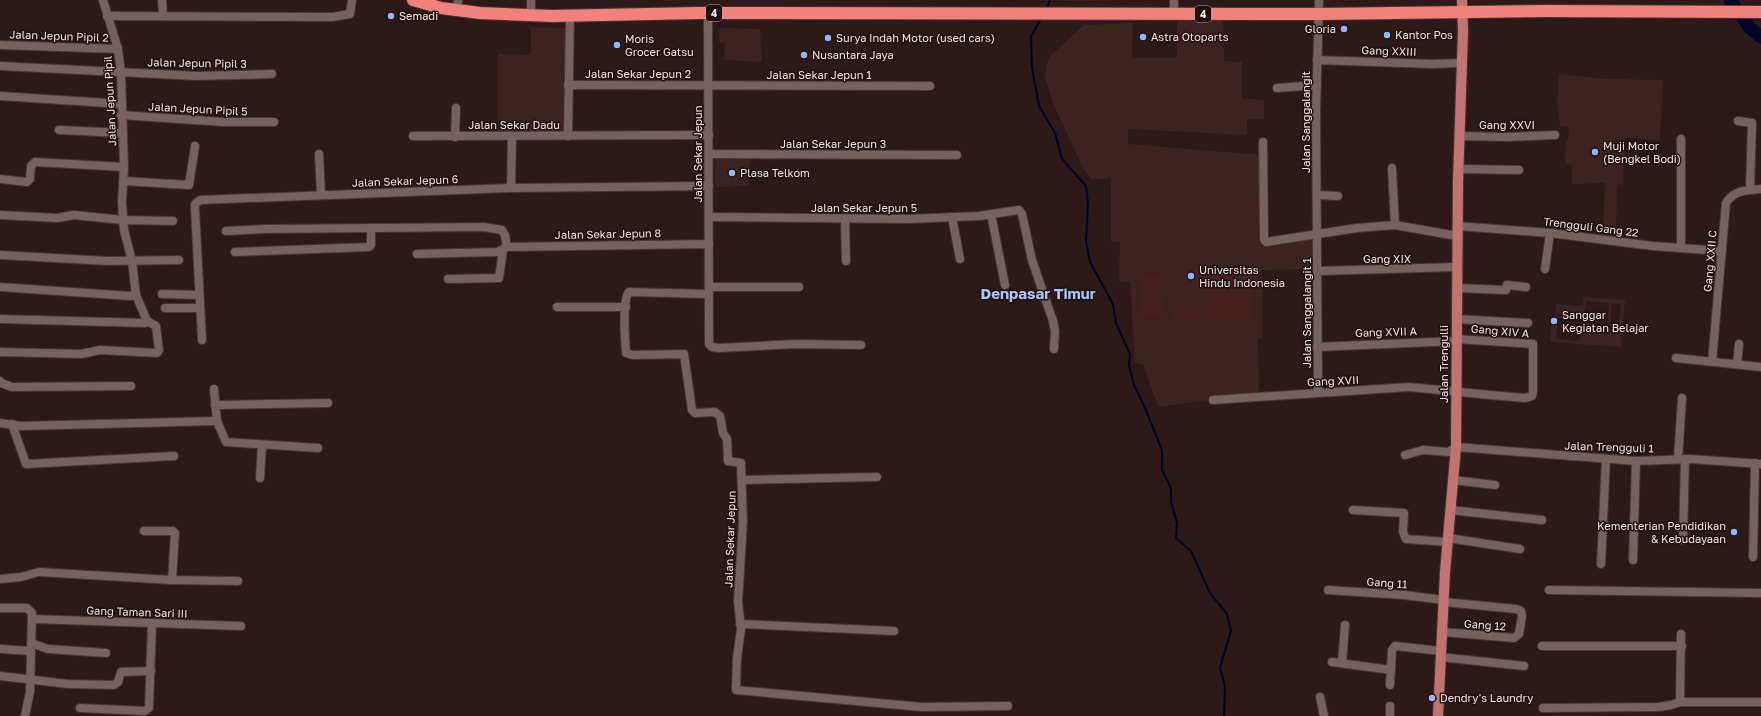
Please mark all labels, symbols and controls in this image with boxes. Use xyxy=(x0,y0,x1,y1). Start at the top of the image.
road number: 4 xyxy=(706,5,722,21)
road number: 4 xyxy=(1195,6,1211,22)
place label: Semadi xyxy=(399,9,438,22)
marker: Semadi xyxy=(386,11,396,21)
place label: Gloria xyxy=(1305,22,1336,35)
marker: Gloria xyxy=(1339,24,1349,34)
street label: Jalan Jepun Pipil 2 xyxy=(9,27,109,44)
place label: Kantor Pos xyxy=(1395,28,1453,41)
place label: Astra Otoparts xyxy=(1151,30,1229,43)
marker: Kantor Pos xyxy=(1382,30,1392,40)
place label: Surya Indah Motor (used cars) xyxy=(836,31,995,44)
place label: Moris Grocer Gatsu xyxy=(625,32,694,58)
marker: Astra Otoparts xyxy=(1138,32,1148,42)
marker: Surya Indah Motor (used cars) xyxy=(823,33,833,43)
marker: Moris Grocer Gatsu xyxy=(612,40,622,50)
street label: Gang XXIII xyxy=(1361,43,1417,58)
place label: Nusantara Jaya xyxy=(812,48,894,61)
marker: Nusantara Jaya xyxy=(799,50,809,60)
street label: Jalan Jepun Pipil xyxy=(101,55,118,146)
street label: Jalan Jepun Pipil 3 xyxy=(147,55,247,70)
street label: Jalan Sekar Jepun 2 xyxy=(585,67,691,80)
street label: Jalan Sekar Jepun 1 xyxy=(766,68,872,81)
street label: Jalan Sanggalangit xyxy=(1299,71,1312,173)
street label: Jalan Jepun Pipil 5 xyxy=(148,99,248,118)
street label: Jalan Sekar Jepun xyxy=(691,105,704,203)
street label: Jalan Sekar Dadu xyxy=(468,118,560,131)
street label: Gang XXVI xyxy=(1479,118,1535,131)
street label: Jalan Sekar Jepun 3 xyxy=(780,137,886,150)
place label: Muji Motor (Bengkel Bodi) xyxy=(1603,139,1681,165)
marker: Muji Motor (Bengkel Bodi) xyxy=(1590,147,1600,157)
place label: Plasa Telkom xyxy=(740,166,810,179)
marker: Plasa Telkom xyxy=(727,168,737,178)
street label: Jalan Sekar Jepun 6 xyxy=(352,172,459,189)
street label: Jalan Sekar Jepun 5 xyxy=(811,201,917,214)
street label: Trengguli Gang 22 xyxy=(1543,214,1639,239)
street label: Jalan Sekar Jepun 8 xyxy=(555,226,662,241)
street label: Gang XXII C xyxy=(1700,229,1719,292)
street label: Gang XIX xyxy=(1363,252,1411,265)
street label: Jalan Sanggalangit 1 xyxy=(1300,258,1313,368)
place label: Universitas Hindu Indonesia xyxy=(1199,263,1285,289)
marker: Universitas Hindu Indonesia xyxy=(1186,271,1196,281)
district label: Denpasar Timur xyxy=(980,284,1096,302)
place label: Sanggar Kegiatan Belajar xyxy=(1562,308,1649,334)
marker: Sanggar Kegiatan Belajar xyxy=(1549,316,1559,326)
street label: Gang XIV A xyxy=(1470,321,1530,340)
street label: Gang XVII A xyxy=(1355,324,1418,339)
street label: Jalan Trengulli xyxy=(1437,325,1450,403)
street label: Gang XVII xyxy=(1307,373,1359,388)
street label: Jalan Trengguli 1 xyxy=(1564,438,1654,455)
street label: Jalan Sekar Jepun xyxy=(721,490,738,588)
place label: Kementerian Pendidikan & Kebudayaan xyxy=(1597,519,1726,545)
marker: Kementerian Pendidikan & Kebudayaan xyxy=(1729,527,1739,537)
street label: Gang 11 xyxy=(1366,575,1408,590)
street label: Gang Taman Sari III xyxy=(86,603,188,620)
street label: Gang 12 xyxy=(1464,617,1506,632)
place label: Dendry's Laundry xyxy=(1440,691,1533,704)
marker: Dendry's Laundry xyxy=(1427,693,1437,703)

